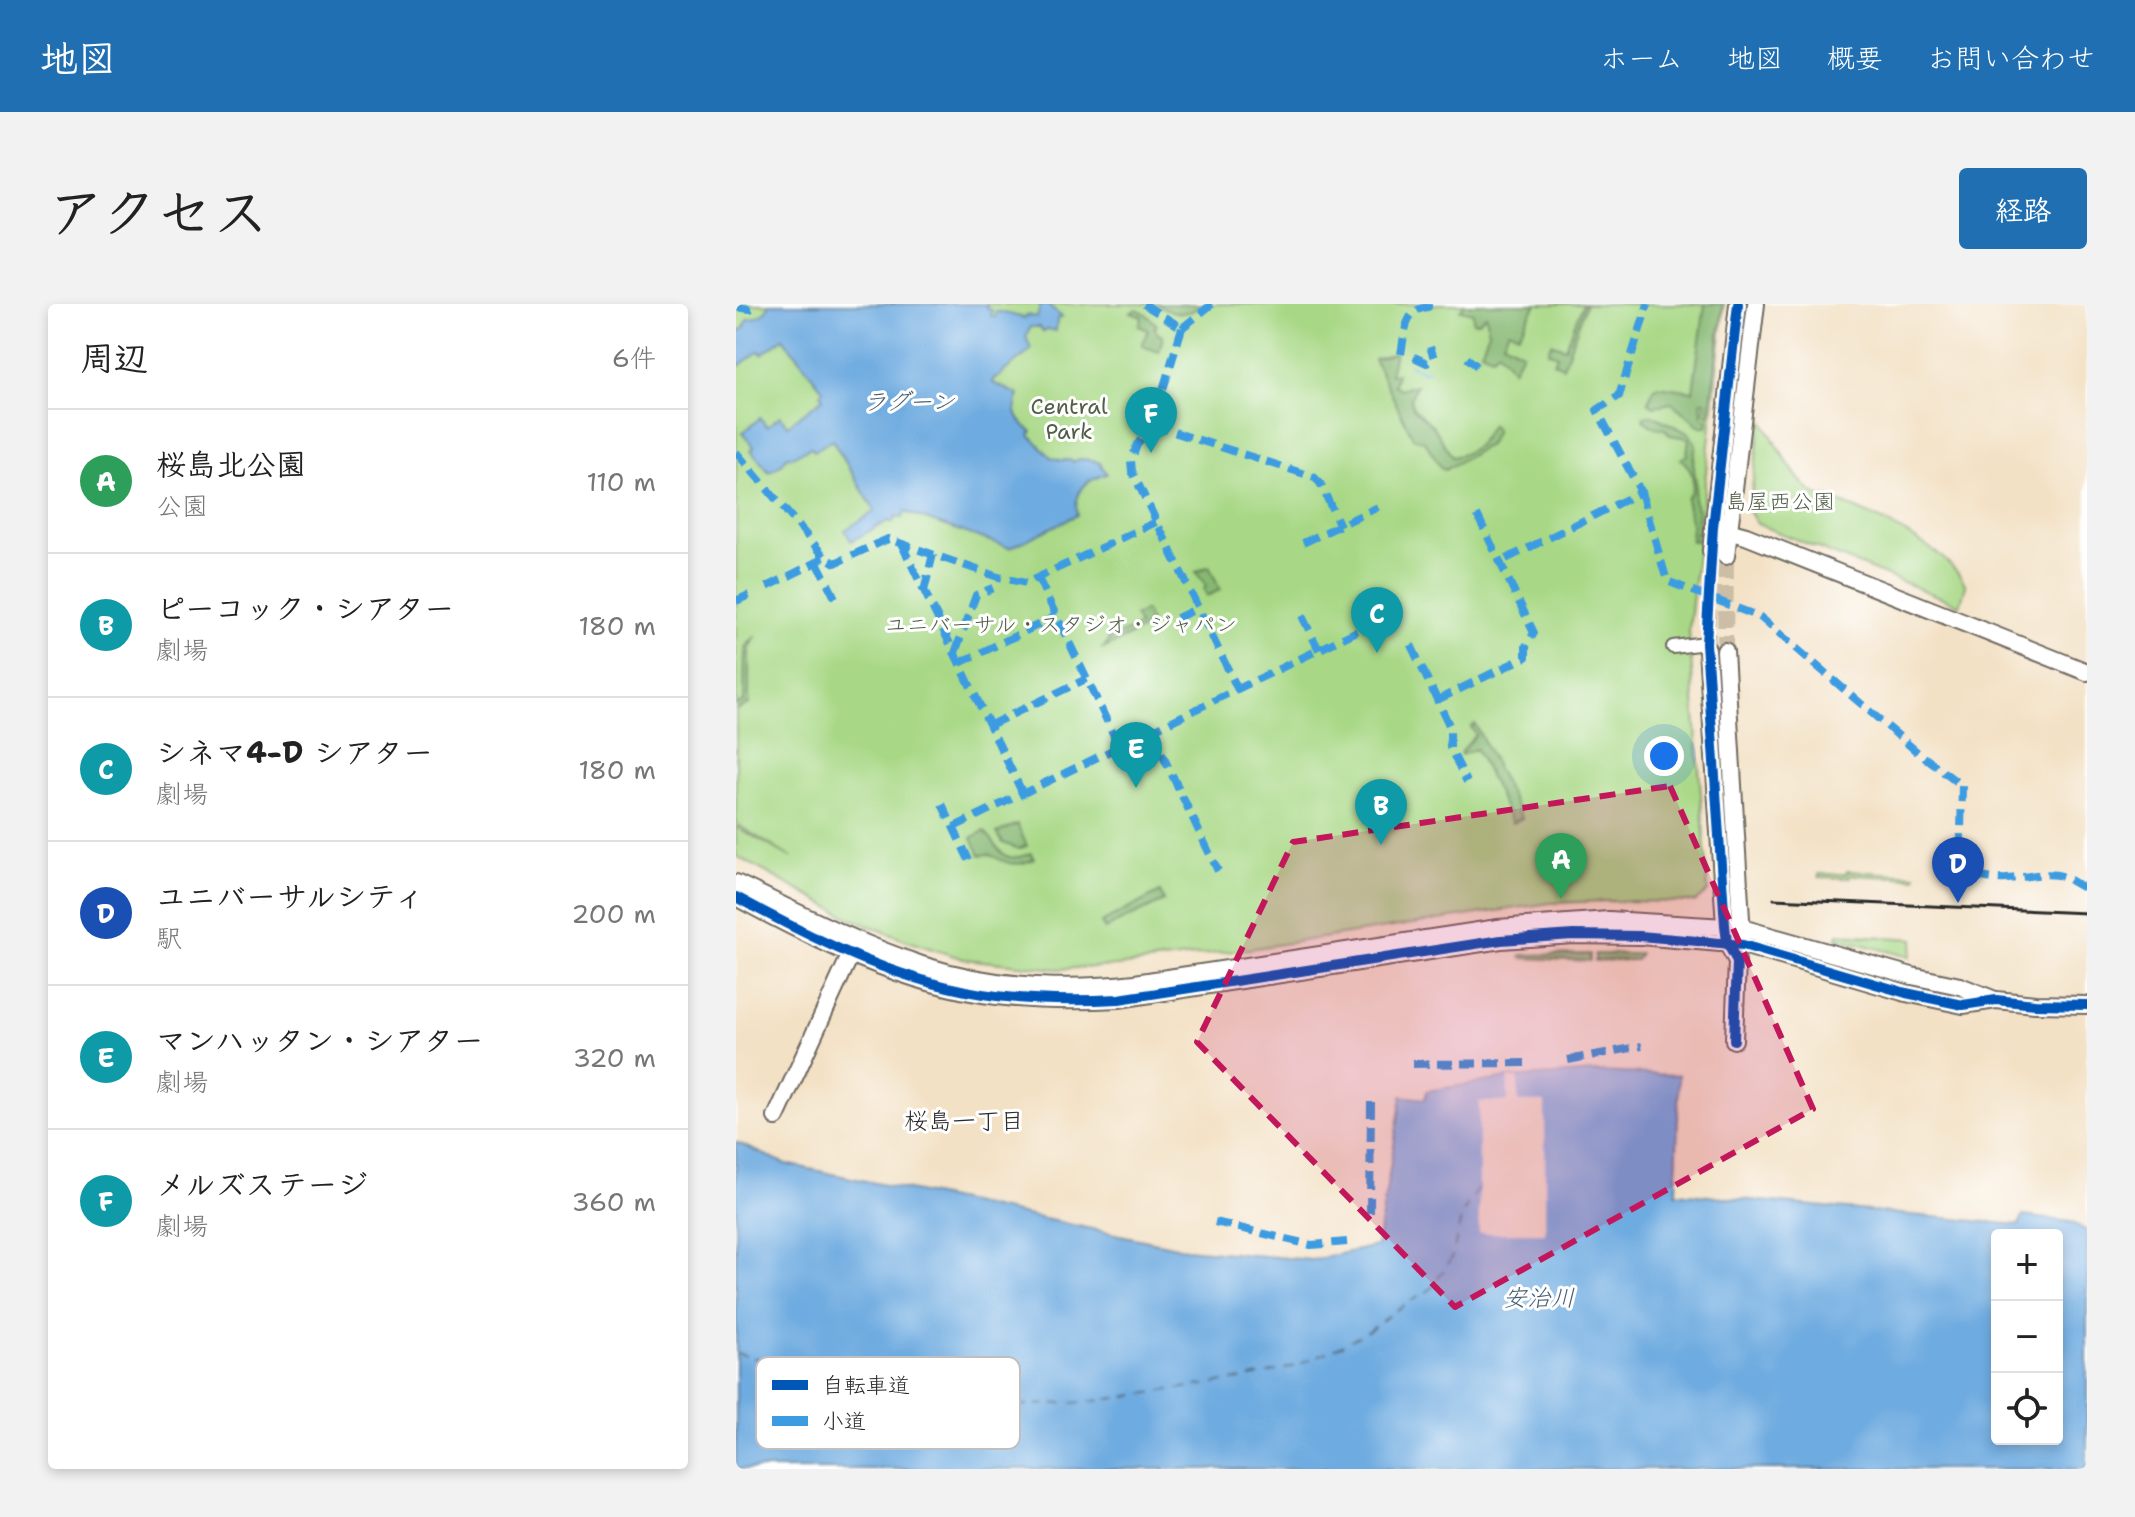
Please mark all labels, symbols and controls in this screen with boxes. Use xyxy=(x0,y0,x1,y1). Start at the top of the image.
text: 地図 xyxy=(40,33,116,84)
text: ホーム xyxy=(1600,39,1683,77)
text: 地図 xyxy=(1727,39,1783,77)
text: 概要 xyxy=(1827,39,1883,77)
text: お問い合わせ xyxy=(1927,39,2095,77)
button: 経路 xyxy=(1959,168,2087,249)
text: アクセス xyxy=(48,175,269,250)
text: 周辺 xyxy=(80,335,148,381)
text: 6件 xyxy=(612,340,656,375)
water label: ラグーン xyxy=(863,386,956,418)
pin: F xyxy=(1125,387,1177,453)
park label: Central Park xyxy=(1030,392,1108,446)
text: 桜島北公園 xyxy=(156,444,306,485)
text: A xyxy=(96,464,116,499)
text: 110 m xyxy=(586,464,656,499)
park label: 島屋西公園 xyxy=(1725,487,1835,516)
text: 公園 xyxy=(156,488,208,523)
pin: C xyxy=(1351,587,1403,653)
text: ピーコック・シアター xyxy=(156,588,454,629)
text: B xyxy=(98,608,114,643)
text: 180 m xyxy=(578,608,656,643)
park label: ユニバーサル・スタジオ・ジャパン xyxy=(885,610,1237,639)
text: 劇場 xyxy=(156,632,208,667)
pin: E xyxy=(1110,722,1162,788)
text: シネマ4-D シアター xyxy=(156,732,433,773)
your location xyxy=(1644,736,1684,776)
text: C xyxy=(98,752,114,787)
text: 180 m xyxy=(578,752,656,787)
text: 劇場 xyxy=(156,776,208,811)
pin: B xyxy=(1355,779,1407,845)
pin: A xyxy=(1535,833,1587,899)
pin: D xyxy=(1932,837,1984,903)
text: ユニバーサルシティ xyxy=(156,876,424,917)
text: D xyxy=(97,896,115,931)
text: 200 m xyxy=(571,896,656,931)
text: 駅 xyxy=(156,920,182,955)
text: マンハッタン・シアター xyxy=(156,1020,484,1061)
text: E xyxy=(97,1040,115,1075)
text: 320 m xyxy=(573,1040,656,1075)
text: 劇場 xyxy=(156,1064,208,1099)
district label: 桜島一丁目 xyxy=(904,1105,1024,1137)
text: メルズステージ xyxy=(156,1164,368,1205)
text: F xyxy=(98,1184,114,1219)
text: 360 m xyxy=(571,1184,656,1219)
text: 劇場 xyxy=(156,1208,208,1243)
map controls xyxy=(1991,1229,2063,1445)
button: + xyxy=(1991,1229,2063,1301)
water label: 安治川 xyxy=(1503,1282,1575,1314)
button: − xyxy=(1991,1301,2063,1373)
legend xyxy=(756,1357,1020,1449)
text: 自転車道 xyxy=(822,1371,910,1400)
button: locate xyxy=(1991,1373,2063,1445)
text: 小道 xyxy=(822,1407,866,1436)

